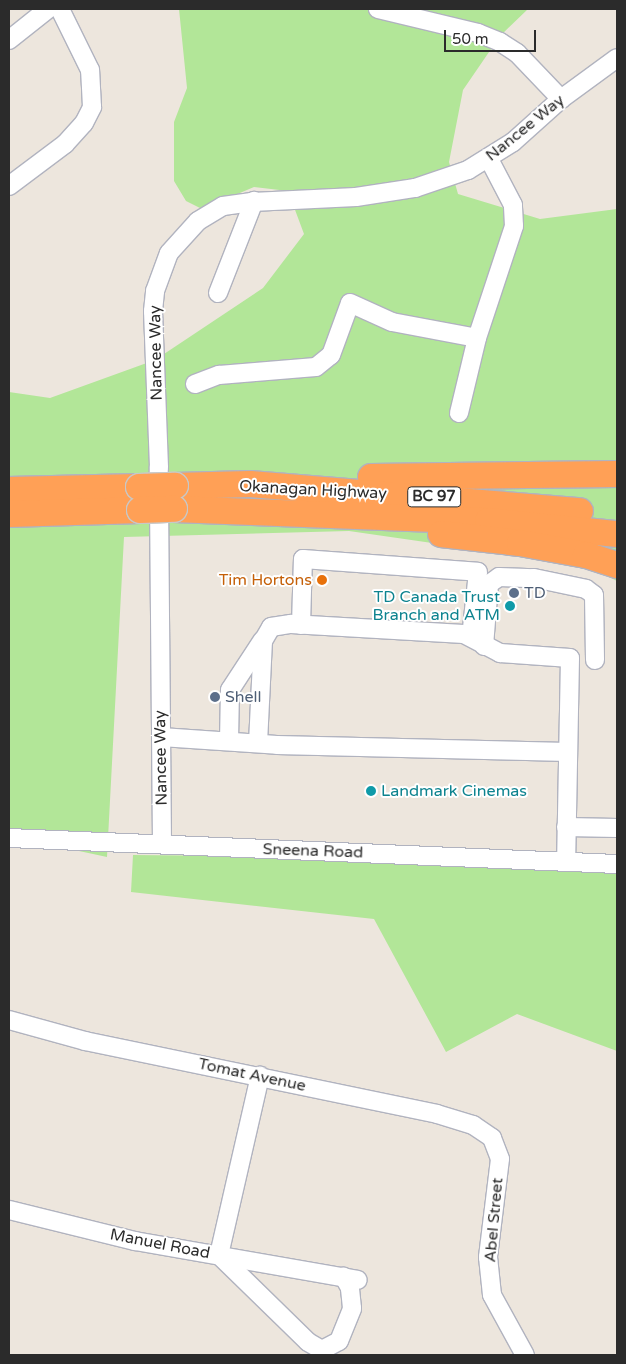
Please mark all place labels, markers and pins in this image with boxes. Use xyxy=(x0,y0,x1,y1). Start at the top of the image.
place label: Tim Hortons xyxy=(219,570,312,590)
marker: Tim Hortons xyxy=(316,574,328,586)
place label: TD xyxy=(524,583,546,603)
place label: TD Canada Trust Branch and ATM xyxy=(373,587,500,625)
marker: TD xyxy=(508,587,520,599)
marker: TD Canada Trust Branch and ATM xyxy=(504,600,516,612)
place label: Shell xyxy=(225,687,261,707)
marker: Shell xyxy=(209,691,221,703)
place label: Landmark Cinemas xyxy=(381,781,527,801)
marker: Landmark Cinemas xyxy=(365,785,377,797)

